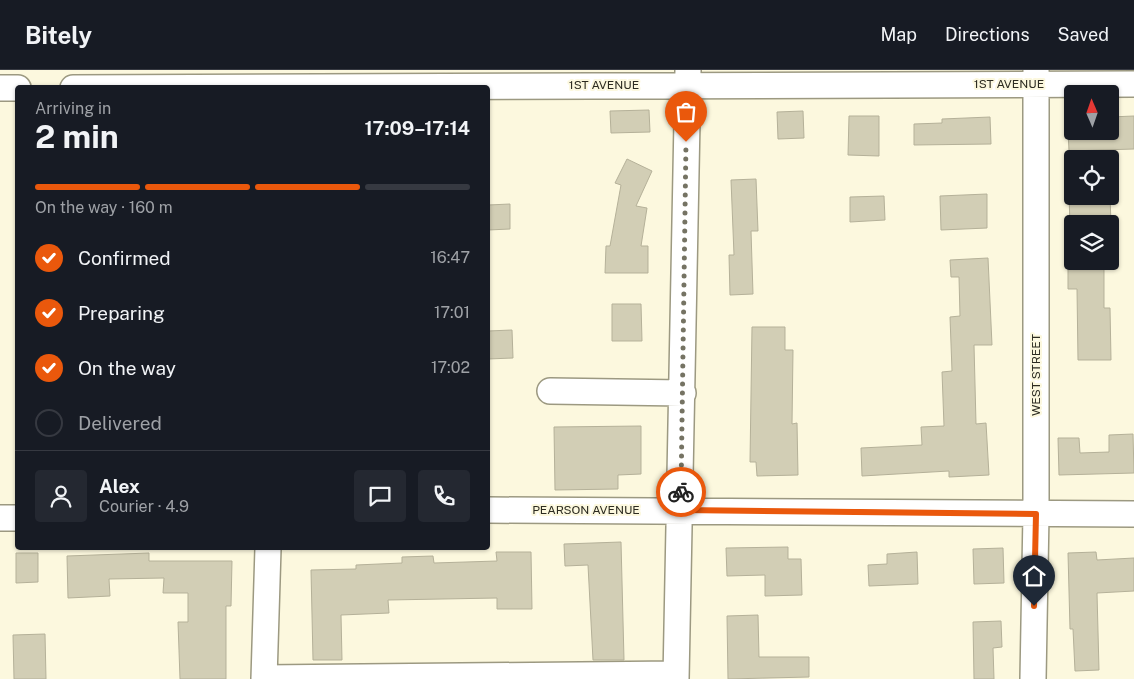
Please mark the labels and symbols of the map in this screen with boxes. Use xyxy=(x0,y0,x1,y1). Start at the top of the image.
street label: 1ST AVENUE xyxy=(974,77,1044,91)
street label: 1ST AVENUE xyxy=(569,78,639,92)
north arrow xyxy=(1064,85,1119,140)
pin xyxy=(665,91,707,142)
street label: WEST STREET xyxy=(1029,334,1043,416)
courier xyxy=(656,467,706,517)
street label: PEARSON AVENUE xyxy=(532,503,640,517)
pin xyxy=(1013,555,1055,606)

